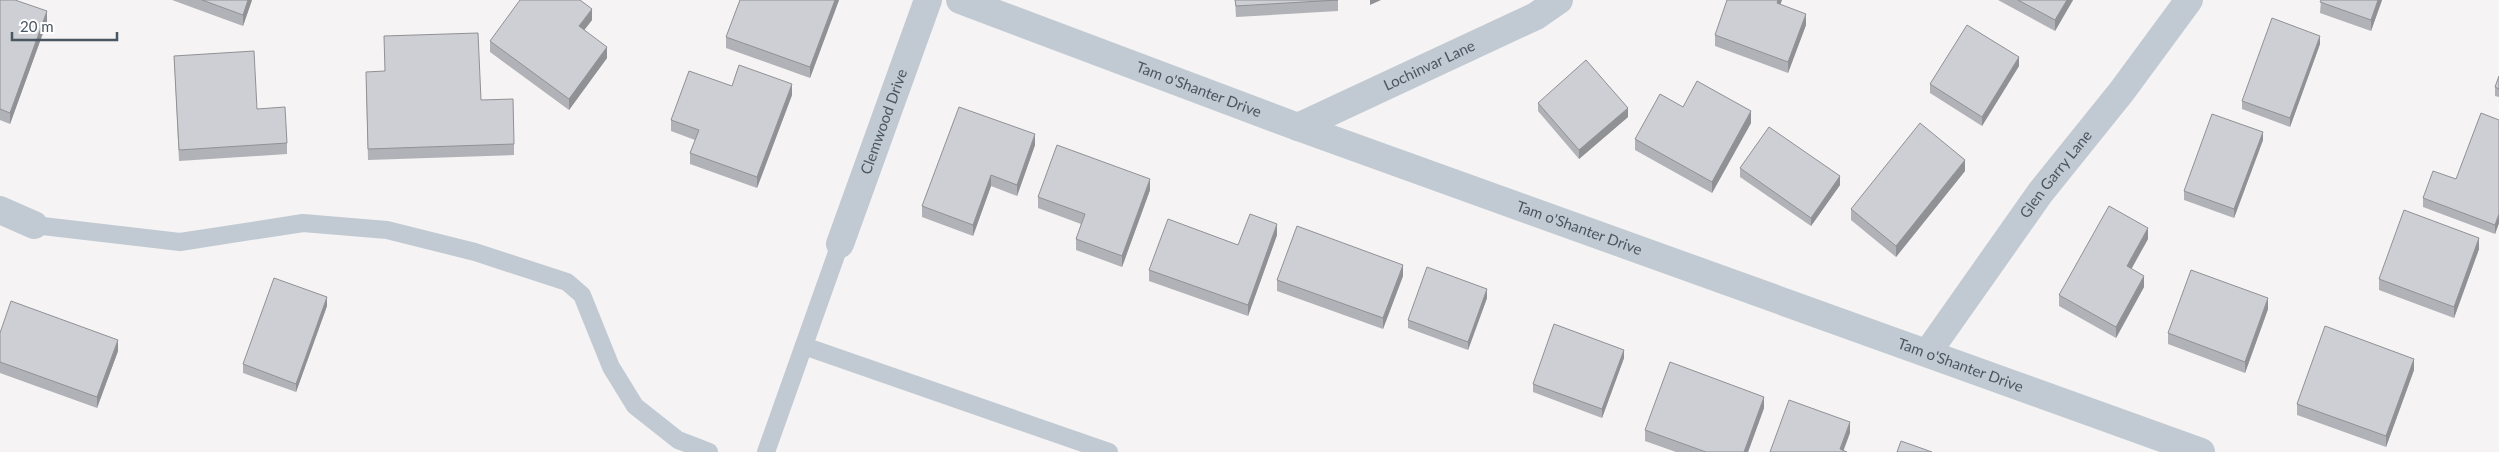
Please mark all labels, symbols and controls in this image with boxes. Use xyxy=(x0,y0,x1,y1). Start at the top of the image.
scale bar xyxy=(12,10,118,42)
text: 20 m xyxy=(20,17,54,35)
street label: Lochinvar Lane xyxy=(1381,36,1478,94)
street label: Tam o'Shanter Drive xyxy=(1134,57,1264,120)
street label: Clemwood Drive xyxy=(856,66,910,176)
street label: Glen Garry Lane xyxy=(2015,126,2095,221)
street label: Tam o'Shanter Drive xyxy=(1514,196,1645,258)
street label: Tam o'Shanter Drive xyxy=(1895,334,2026,395)

